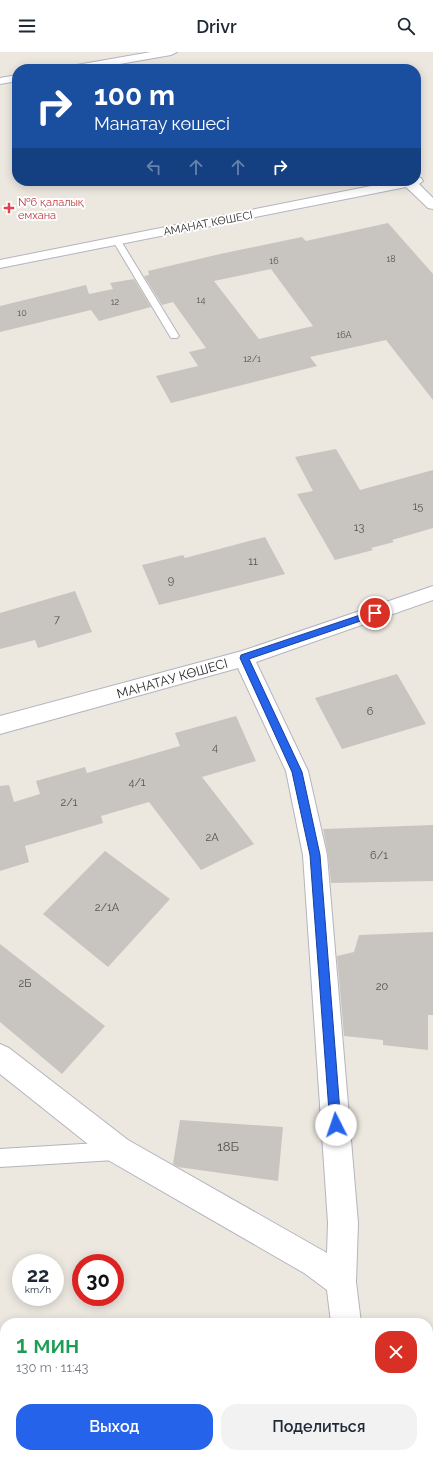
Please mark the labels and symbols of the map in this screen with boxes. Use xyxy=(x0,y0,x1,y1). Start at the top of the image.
place label: №6 қалалық емхана xyxy=(18,196,84,222)
marker: №6 қалалық емхана xyxy=(3,202,15,214)
street label: АМАНАТ КӨШЕСІ xyxy=(162,208,254,239)
house number: 18 xyxy=(386,254,396,264)
house number: 16 xyxy=(269,256,279,266)
house number: 14 xyxy=(197,295,205,305)
house number: 12 xyxy=(111,297,120,307)
house number: 10 xyxy=(17,308,27,318)
house number: 16А xyxy=(336,330,352,340)
house number: 12/1 xyxy=(243,354,261,364)
house number: 15 xyxy=(413,500,423,513)
house number: 13 xyxy=(354,521,364,534)
house number: 11 xyxy=(248,555,258,568)
house number: 9 xyxy=(168,574,174,587)
pin xyxy=(358,596,392,630)
house number: 7 xyxy=(54,613,60,626)
street label: МАНАТАУ КӨШЕСІ xyxy=(115,655,229,701)
house number: 6 xyxy=(367,705,374,718)
house number: 4 xyxy=(212,741,218,754)
house number: 4/1 xyxy=(128,776,146,789)
house number: 2/1 xyxy=(61,796,78,809)
house number: 2А xyxy=(205,831,219,844)
house number: 6/1 xyxy=(370,849,388,862)
house number: 2/1А xyxy=(95,901,120,914)
house number: 2Б xyxy=(19,977,31,990)
house number: 20 xyxy=(376,980,388,993)
position arrow xyxy=(315,1104,357,1146)
house number: 18Б xyxy=(217,1139,239,1154)
speed limit sign: 30 xyxy=(72,1254,124,1306)

